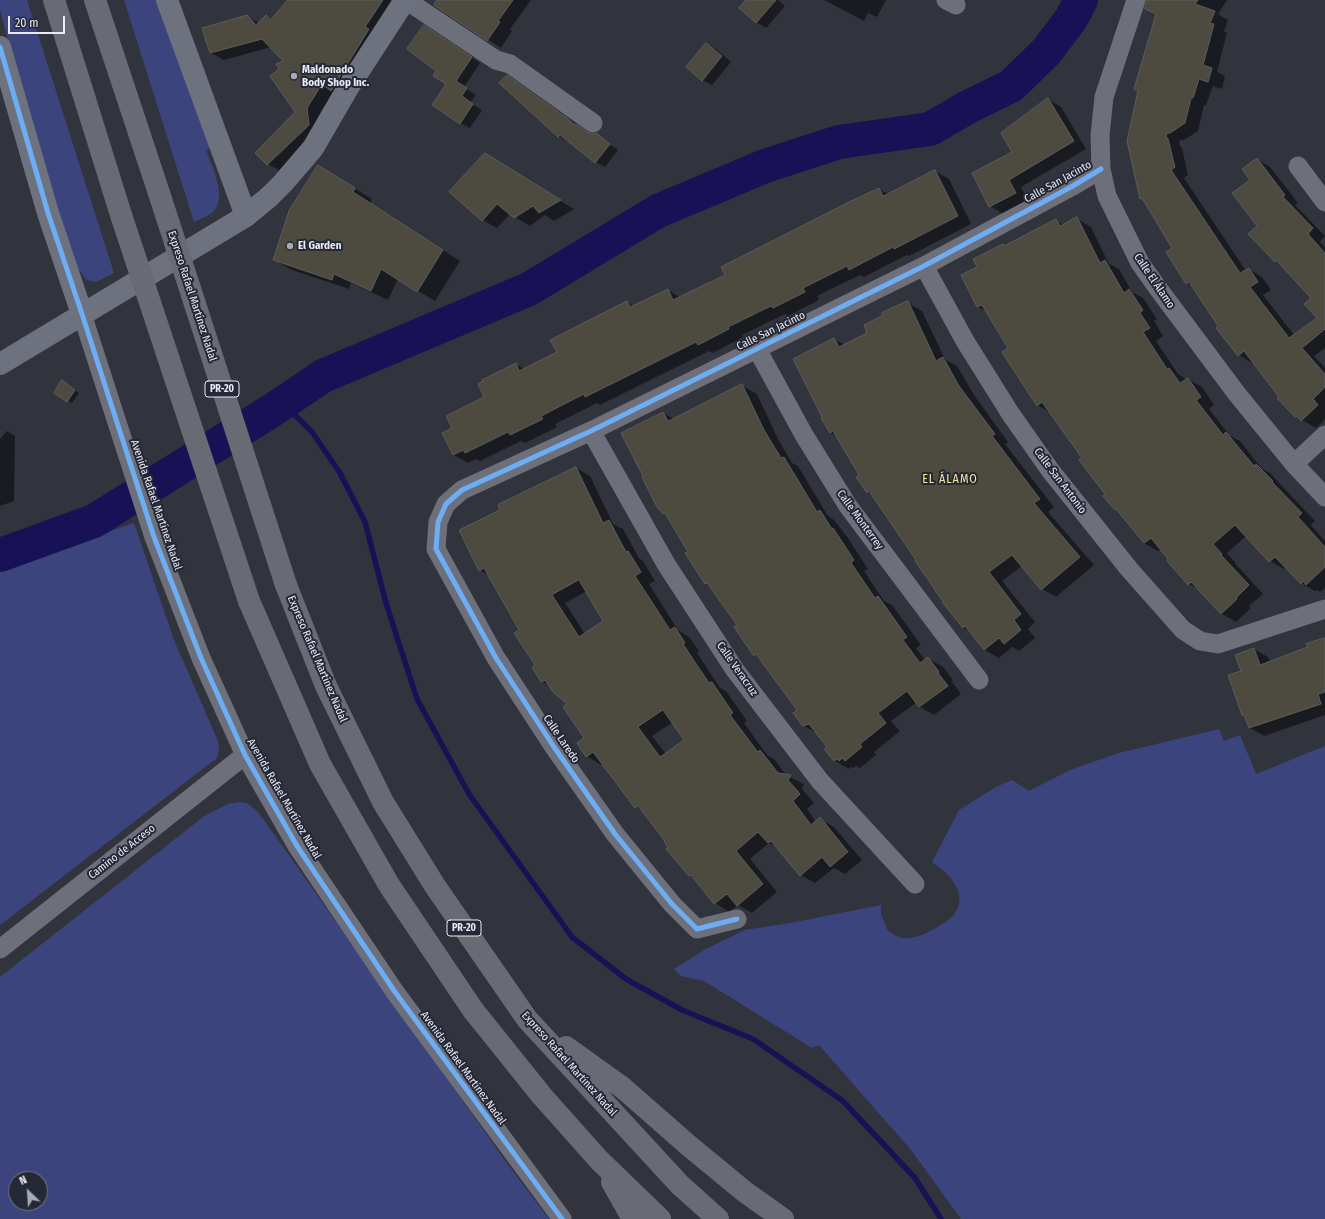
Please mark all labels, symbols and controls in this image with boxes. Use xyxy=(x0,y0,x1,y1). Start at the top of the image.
scale bar xyxy=(10,8,67,34)
text: 20 m xyxy=(15,16,39,30)
place label: Maldonado Body Shop Inc. xyxy=(302,63,369,89)
marker: Maldonado Body Shop Inc. xyxy=(289,71,299,81)
street label: Calle San Jacinto xyxy=(1022,158,1094,206)
street label: Expreso Rafael Martínez Nadal xyxy=(165,229,219,363)
place label: El Garden xyxy=(298,239,341,253)
marker: El Garden xyxy=(285,241,295,251)
street label: Calle El Álamo xyxy=(1131,251,1177,311)
street label: Calle San Jacinto xyxy=(735,309,807,353)
road number: PR-20 xyxy=(205,381,239,397)
street label: Avenida Rafael Martínez Nadal xyxy=(127,438,185,572)
street label: Calle San Antonio xyxy=(1031,446,1089,516)
district label: EL ÁLAMO xyxy=(922,473,978,487)
street label: Calle Monterrey xyxy=(834,488,886,552)
street label: Expreso Rafael Martínez Nadal xyxy=(284,594,350,724)
street label: Calle Veracruz xyxy=(714,639,760,699)
street label: Calle Laredo xyxy=(540,712,582,766)
street label: Avenida Rafael Martínez Nadal xyxy=(244,736,324,862)
street label: Camino de Acceso xyxy=(86,822,158,882)
road number: PR-20 xyxy=(447,920,481,936)
street label: Avenida Rafael Martínez Nadal xyxy=(417,1009,509,1127)
street label: Expreso Rafael Martínez Nadal xyxy=(519,1009,619,1119)
north arrow xyxy=(8,1171,48,1211)
text: N xyxy=(17,1173,29,1188)

